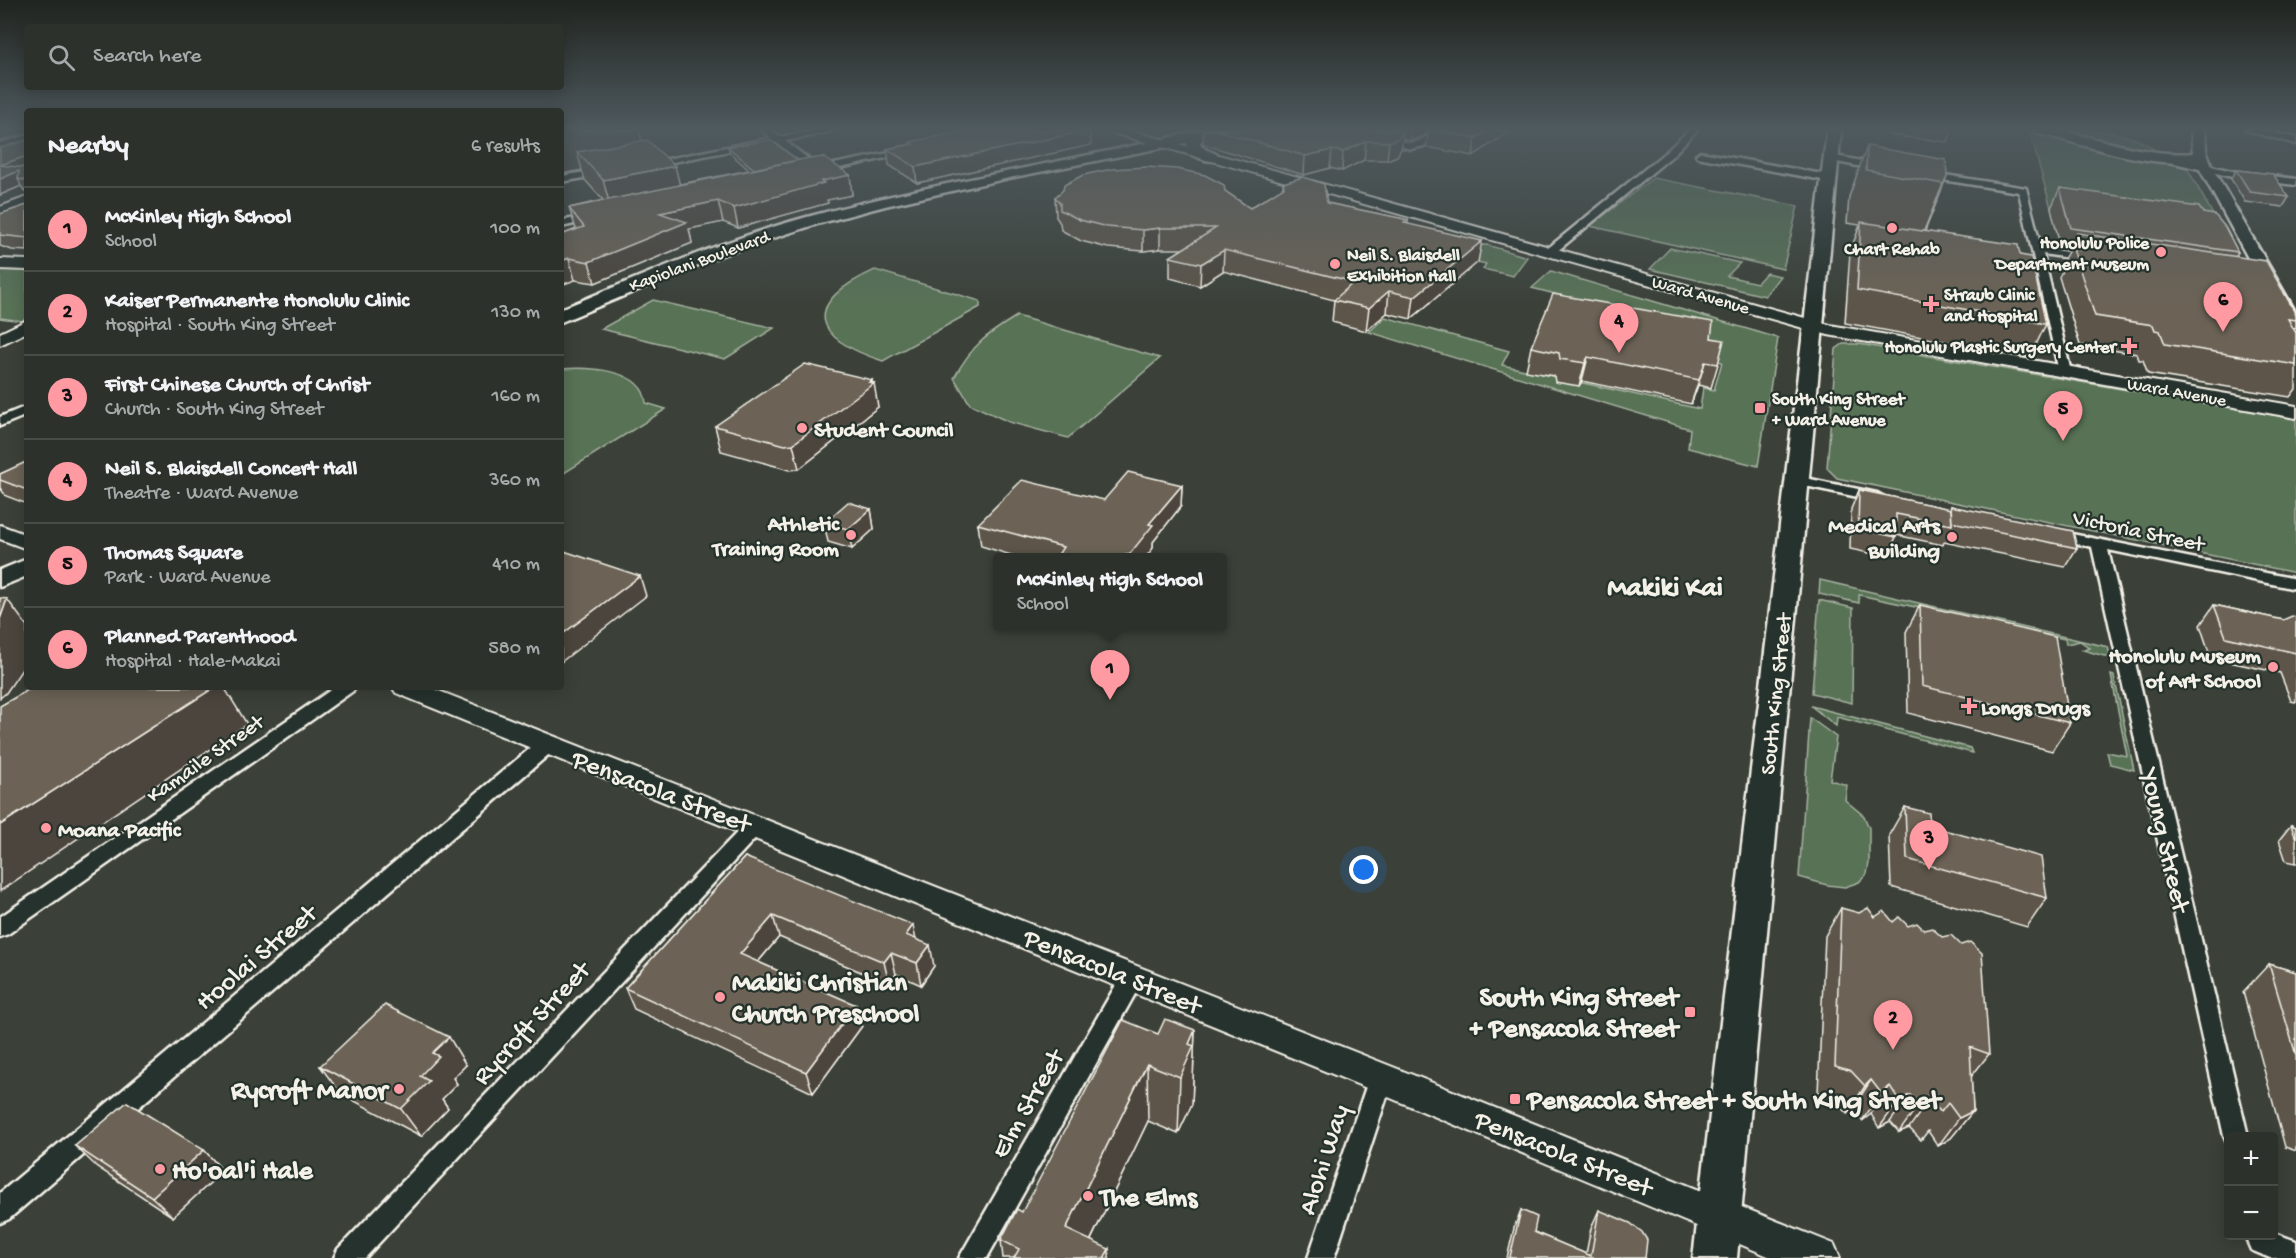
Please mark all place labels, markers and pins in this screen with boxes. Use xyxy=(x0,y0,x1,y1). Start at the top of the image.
marker: Chart Rehab xyxy=(1885,221,1899,235)
place label: Honolulu Police Department Museum xyxy=(1993,234,2150,276)
place label: Chart Rehab xyxy=(1843,240,1940,261)
marker: Honolulu Police Department Museum xyxy=(2154,245,2168,259)
place label: Neil S. Blaisdell Exhibition Hall xyxy=(1347,246,1460,288)
marker: Neil S. Blaisdell Exhibition Hall xyxy=(1328,257,1342,271)
pin: 6 xyxy=(2204,282,2242,332)
place label: Straub Clinic and Hospital xyxy=(1943,286,2038,328)
marker: Straub Clinic and Hospital xyxy=(1922,295,1940,313)
pin: 4 xyxy=(1600,304,1638,353)
marker: Honolulu Plastic Surgery Center xyxy=(2120,337,2138,355)
place label: Honolulu Plastic Surgery Center xyxy=(1884,338,2119,359)
place label: South King Street + Ward Avenue xyxy=(1771,390,1906,432)
pin: 5 xyxy=(2044,392,2082,441)
marker: South King Street + Ward Avenue xyxy=(1753,401,1767,415)
place label: Student Council xyxy=(814,419,954,445)
marker: Student Council xyxy=(795,421,809,435)
place label: Athletic Training Room xyxy=(710,513,841,564)
place label: Medical Arts Building xyxy=(1828,515,1942,566)
marker: Athletic Training Room xyxy=(844,528,858,542)
marker: Medical Arts Building xyxy=(1945,530,1959,544)
place label: Honolulu Museum of Art School xyxy=(2109,645,2261,696)
pin: 1 xyxy=(1090,650,1130,700)
marker: Honolulu Museum of Art School xyxy=(2266,660,2280,674)
place label: Longs Drugs xyxy=(1981,697,2092,723)
marker: Longs Drugs xyxy=(1962,699,1976,713)
place label: Moana Pacific xyxy=(58,819,182,845)
pin: 3 xyxy=(1910,820,1948,870)
marker: Moana Pacific xyxy=(39,821,53,835)
place label: Makiki Christian Church Preschool xyxy=(732,969,919,1032)
place label: South King Street + Pensacola Street xyxy=(1468,984,1681,1047)
marker: Makiki Christian Church Preschool xyxy=(713,990,727,1004)
pin: 2 xyxy=(1874,1000,1912,1050)
marker: South King Street + Pensacola Street xyxy=(1683,1005,1697,1019)
place label: Rycroft Manor xyxy=(230,1077,389,1109)
marker: Rycroft Manor xyxy=(392,1082,406,1096)
place label: Pensacola Street + South King Street xyxy=(1525,1087,1943,1119)
marker: Pensacola Street + South King Street xyxy=(1508,1092,1522,1106)
place label: Ho'oal'i Hale xyxy=(172,1157,314,1189)
marker: Ho'oal'i Hale xyxy=(153,1162,167,1176)
place label: The Elms xyxy=(1098,1184,1199,1216)
marker: The Elms xyxy=(1081,1189,1095,1203)

